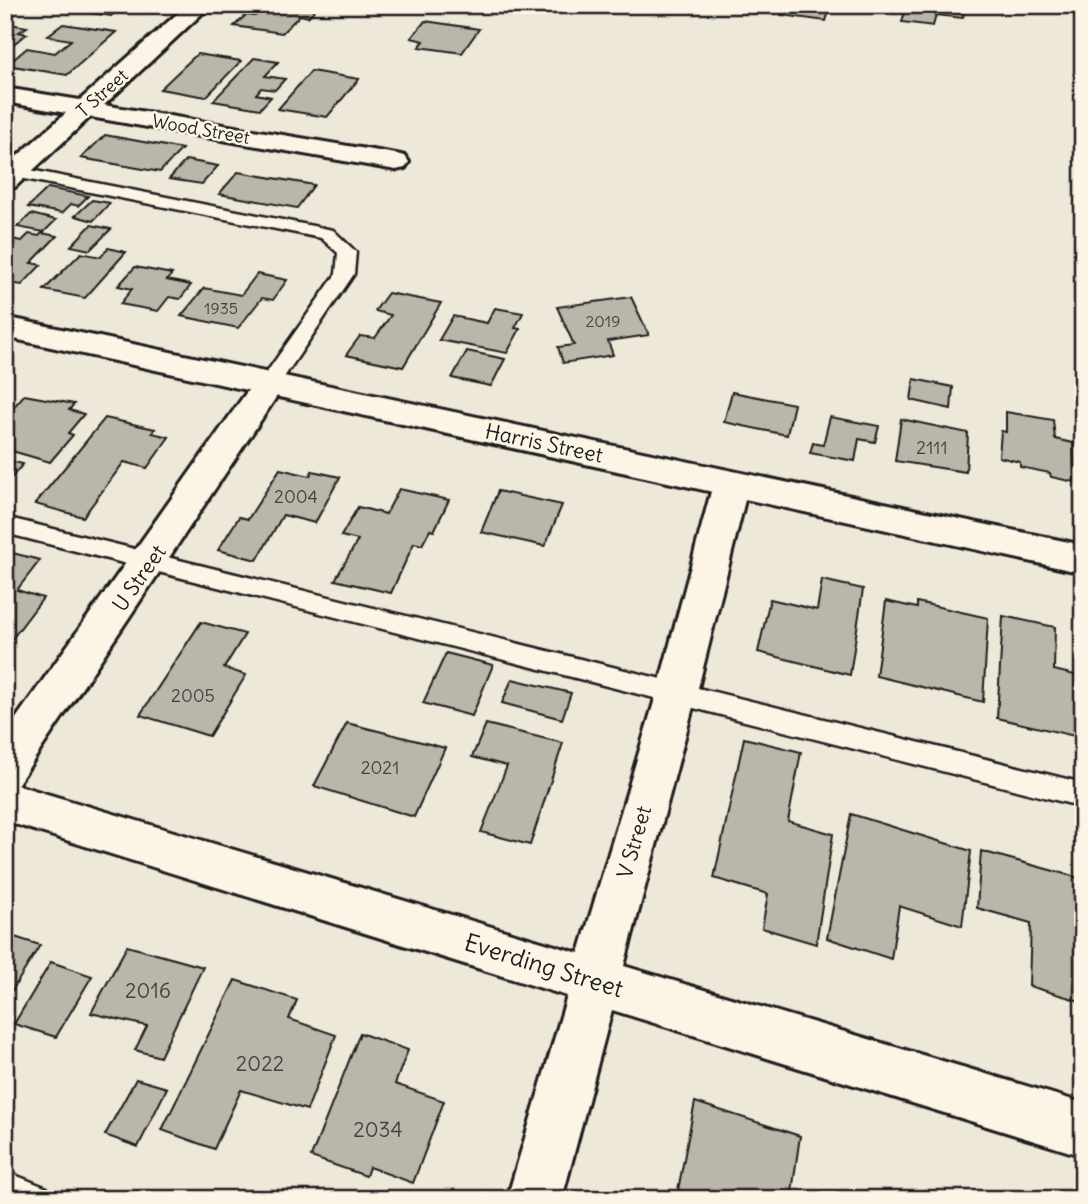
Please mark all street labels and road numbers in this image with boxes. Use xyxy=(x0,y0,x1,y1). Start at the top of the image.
street label: T Street xyxy=(71,64,133,122)
street label: Wood Street xyxy=(150,109,252,149)
street label: Harris Street xyxy=(483,417,605,469)
street label: U Street xyxy=(106,539,172,617)
street label: V Street xyxy=(611,803,657,881)
street label: Everding Street xyxy=(461,927,627,1003)

